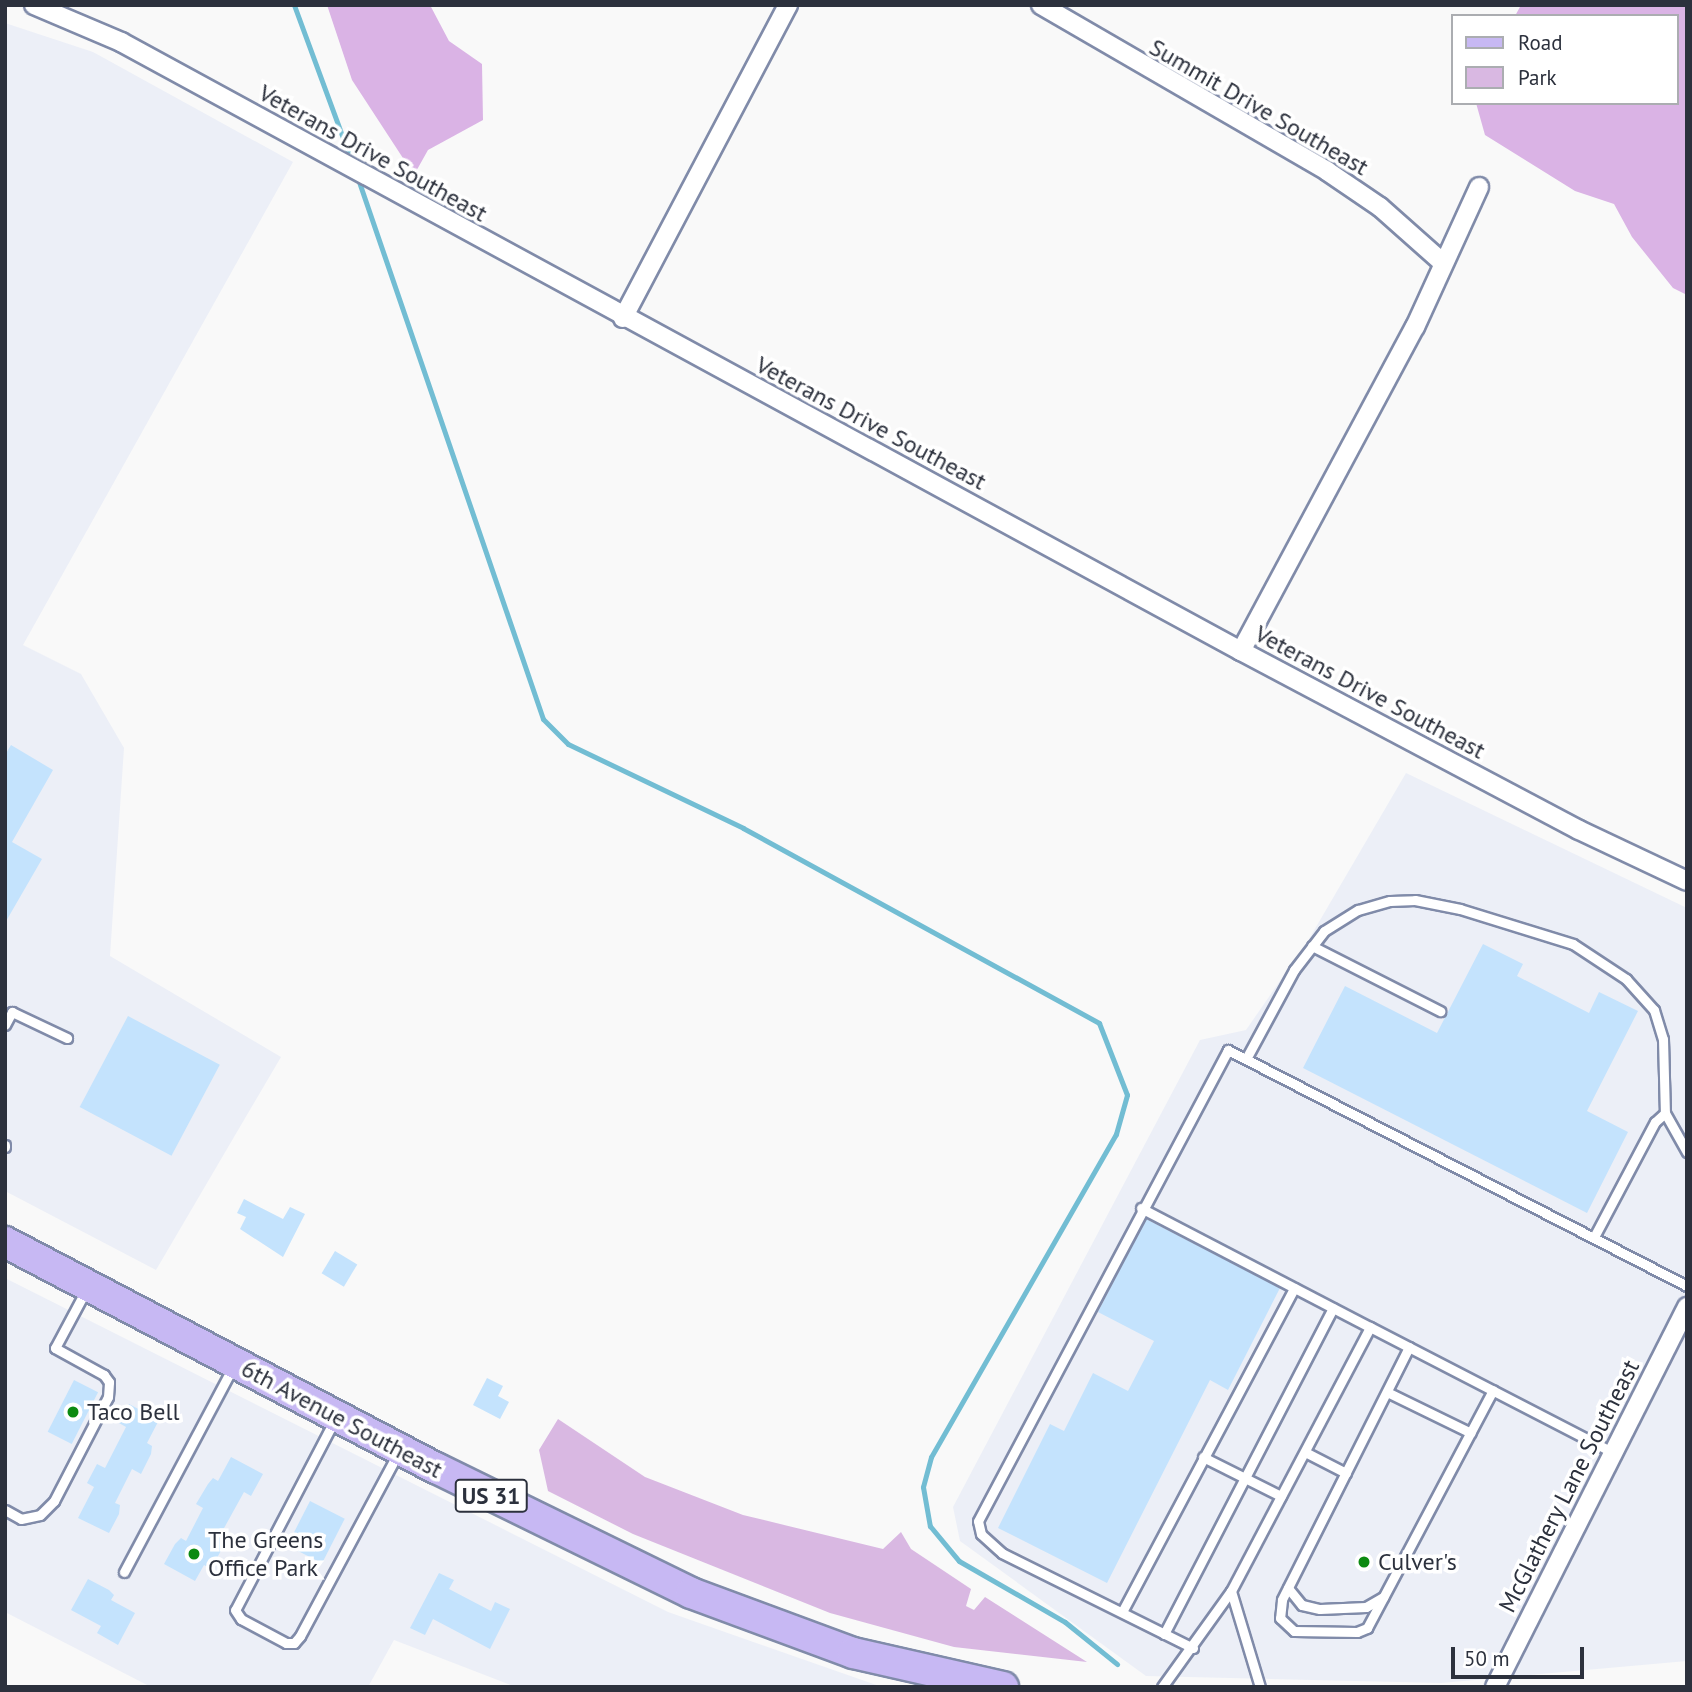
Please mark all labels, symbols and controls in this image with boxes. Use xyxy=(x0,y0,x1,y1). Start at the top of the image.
legend xyxy=(1450,14,1678,105)
text: Road xyxy=(1518,29,1562,56)
street label: Summit Drive Southeast xyxy=(1144,33,1374,181)
text: Park xyxy=(1518,64,1557,91)
street label: Veterans Drive Southeast xyxy=(254,78,492,228)
street label: Veterans Drive Southeast xyxy=(751,350,991,496)
street label: Veterans Drive Southeast xyxy=(1250,619,1490,765)
street label: 6th Avenue Southeast xyxy=(236,1354,448,1484)
street label: McGlathery Lane Southeast xyxy=(1493,1355,1645,1617)
place label: Taco Bell xyxy=(87,1398,179,1426)
marker: Taco Bell xyxy=(65,1404,81,1420)
road number: US 31 xyxy=(454,1476,528,1516)
place label: The Greens Office Park xyxy=(208,1526,323,1582)
marker: The Greens Office Park xyxy=(186,1546,202,1562)
place label: Culver's xyxy=(1378,1548,1457,1576)
marker: Culver's xyxy=(1356,1554,1372,1570)
scale bar xyxy=(1454,1632,1587,1676)
text: 50 m xyxy=(1464,1645,1510,1672)

